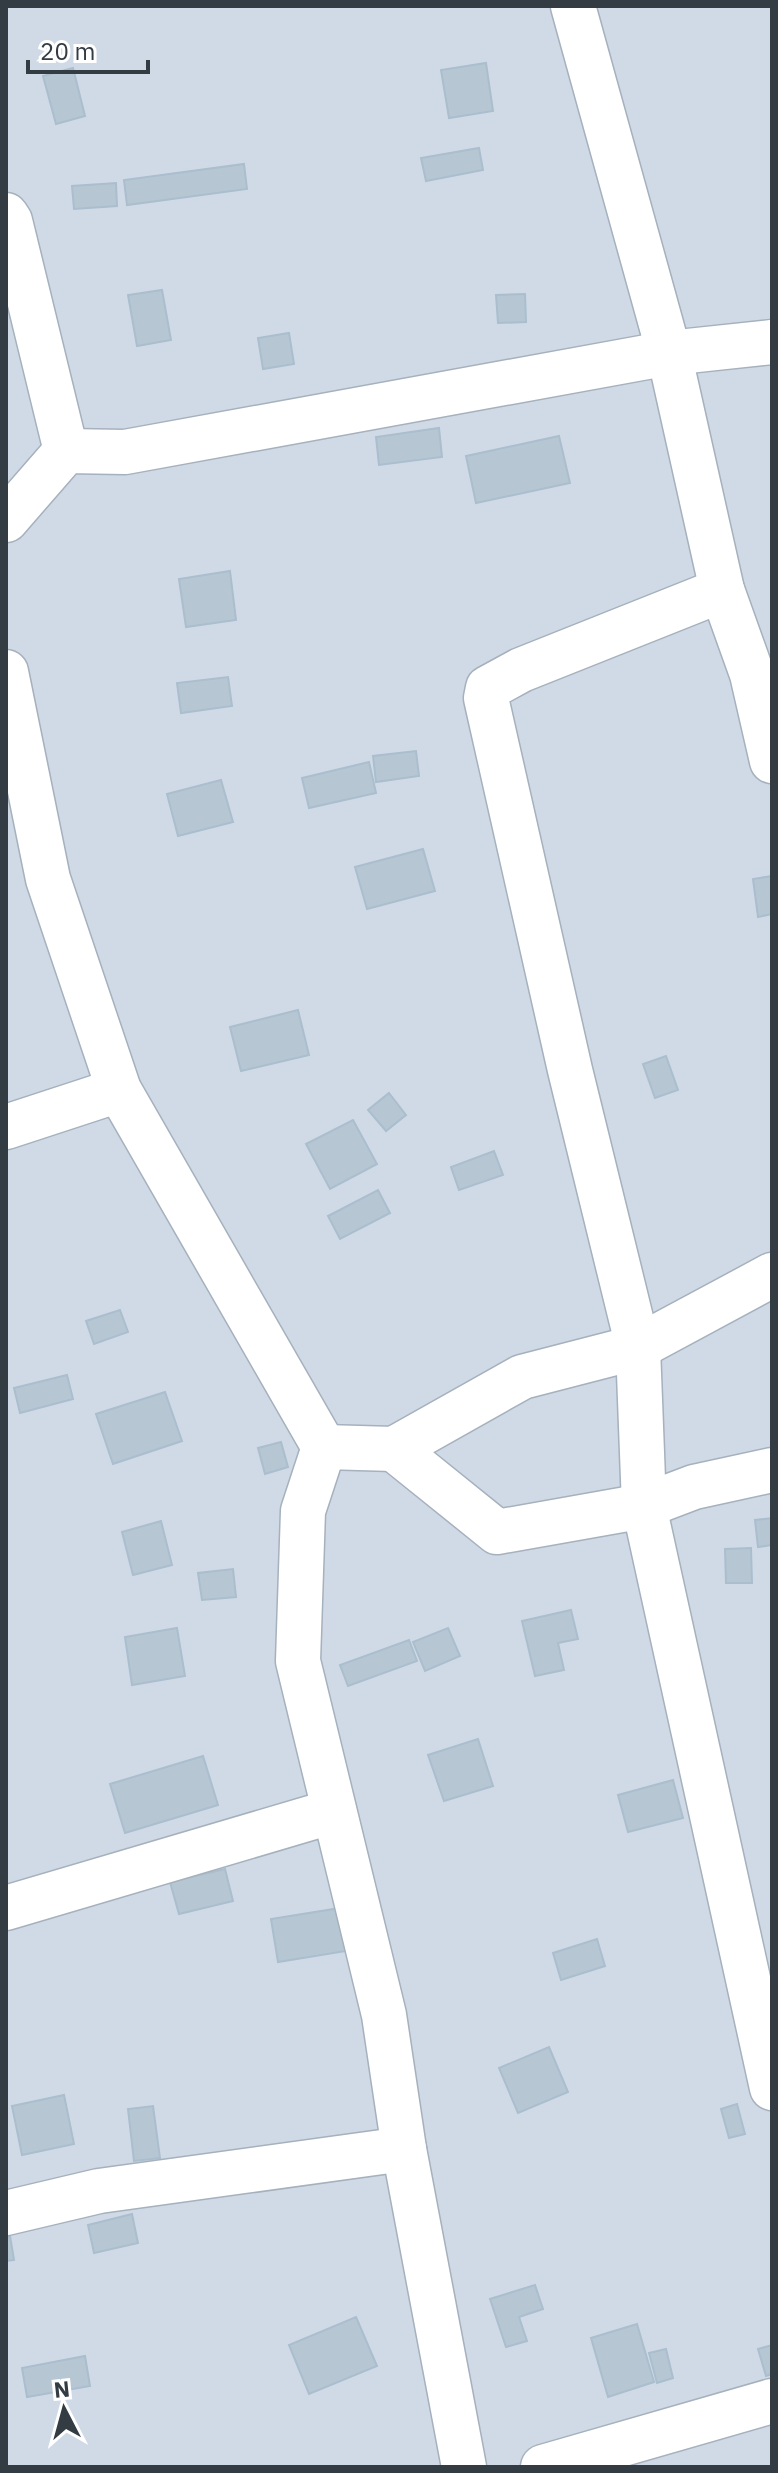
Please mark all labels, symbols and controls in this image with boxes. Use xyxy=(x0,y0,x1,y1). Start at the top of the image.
scale bar xyxy=(28,24,148,74)
text: 20 m xyxy=(40,35,95,67)
north arrow xyxy=(24,2369,104,2449)
text: N xyxy=(52,2373,71,2404)

